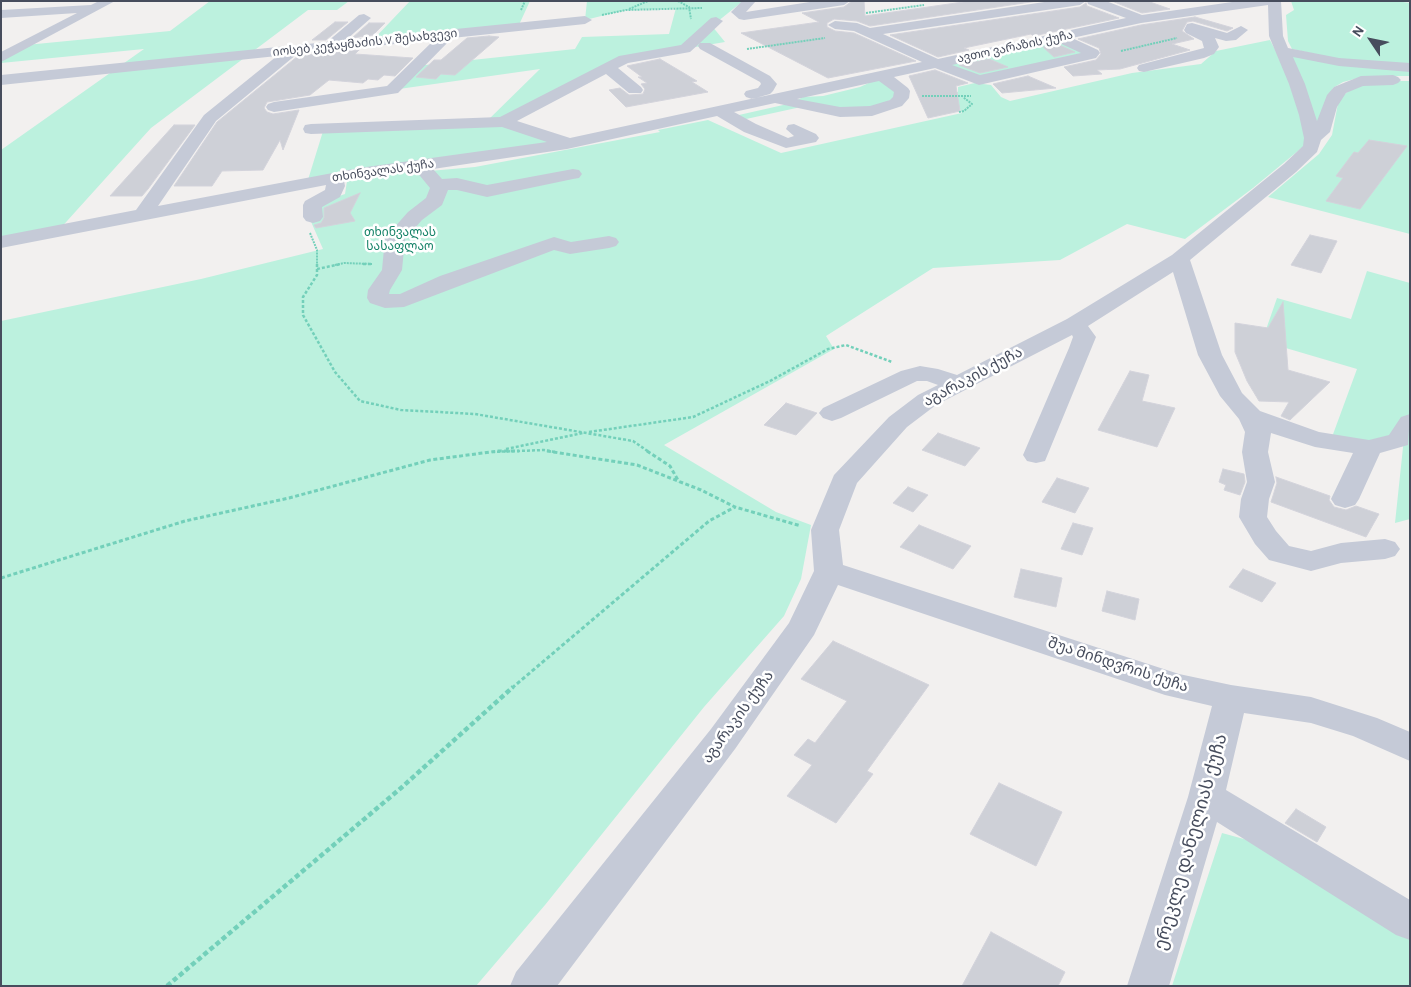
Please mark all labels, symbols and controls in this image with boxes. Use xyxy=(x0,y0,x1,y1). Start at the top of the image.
north arrow xyxy=(1346,15,1396,65)
text: N xyxy=(1348,22,1368,40)
street label: იოსებ კეჭაყმაძის V შესახვევი xyxy=(272,26,458,60)
street label: ავთო ვარაზის ქუჩა xyxy=(956,28,1074,66)
street label: თხინვალას ქუჩა xyxy=(331,157,435,185)
park label: თხინვალას სასაფლაო xyxy=(364,226,436,254)
street label: აგარაკის ქუჩა xyxy=(920,343,1026,411)
street label: შუა მინდვრის ქუჩა xyxy=(1046,634,1190,696)
street label: აგარაკის ქუჩა xyxy=(698,667,778,767)
street label: ერეკლე დანელიას ქუჩა xyxy=(1150,731,1232,953)

